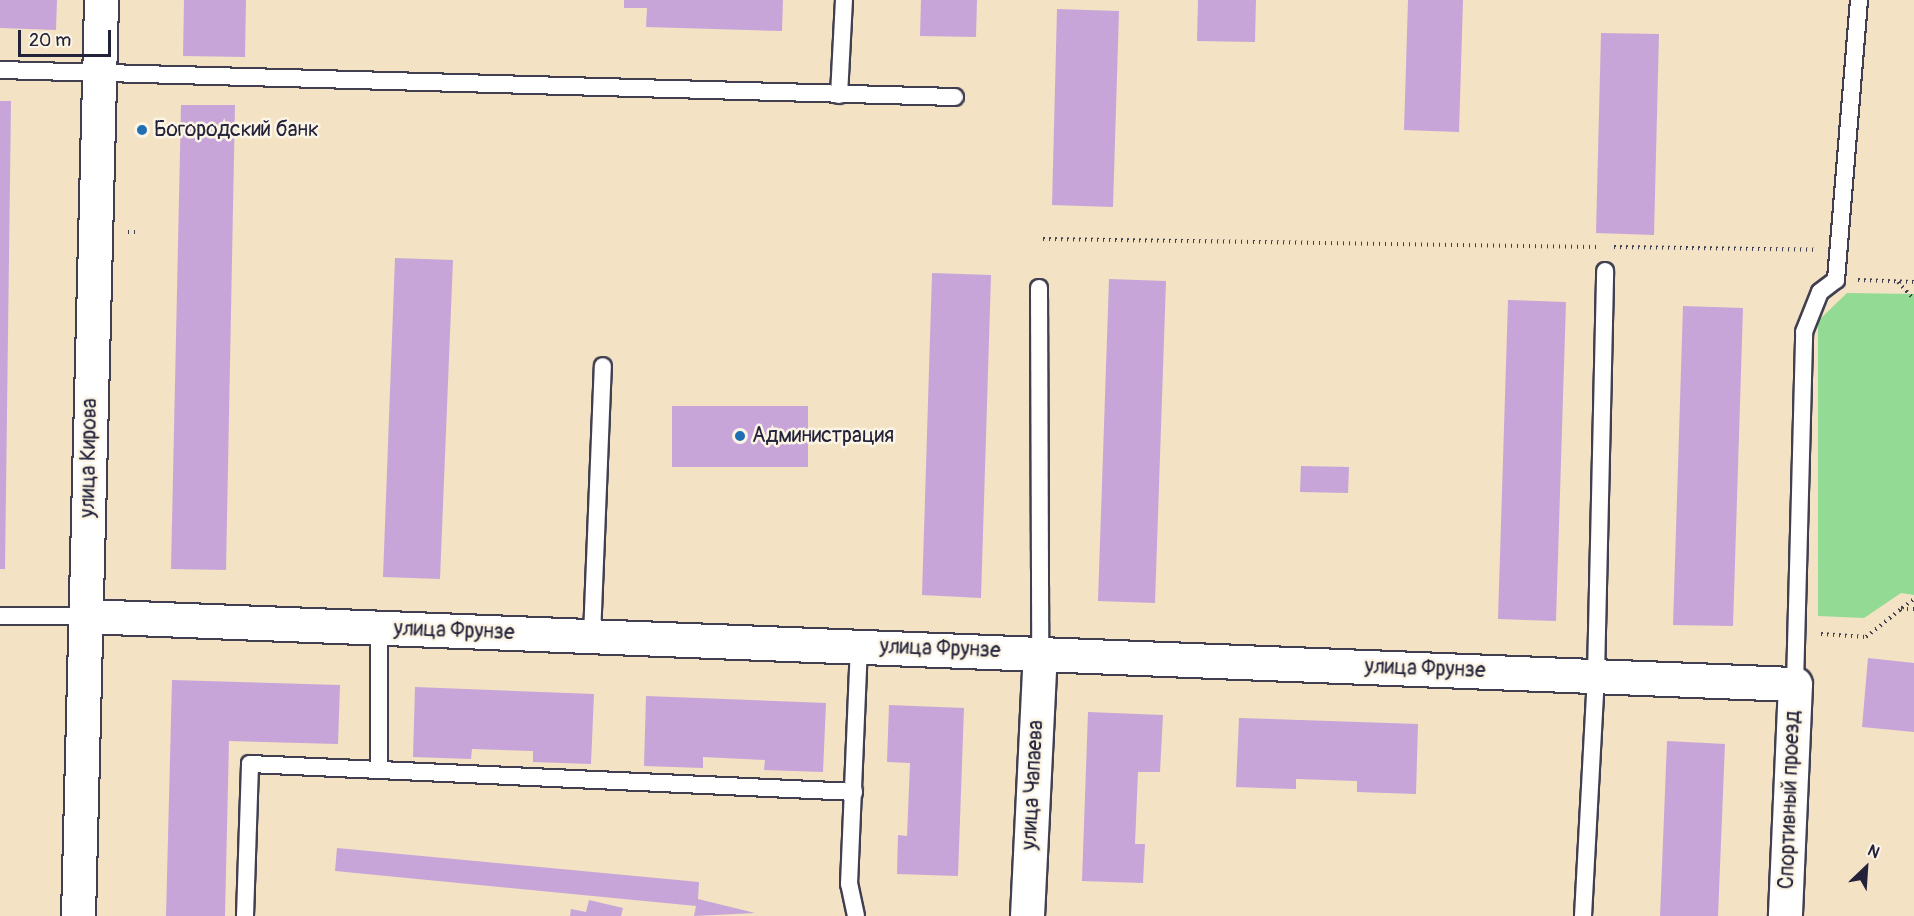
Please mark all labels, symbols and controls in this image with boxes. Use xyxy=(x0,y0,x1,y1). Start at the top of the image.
scale bar xyxy=(21,18,114,56)
text: 20 m xyxy=(29,29,71,52)
place label: Богородский банк xyxy=(154,117,319,143)
marker: Богородский банк xyxy=(135,123,149,137)
street label: улица Кирова xyxy=(75,398,103,518)
place label: Администрация xyxy=(752,423,894,449)
marker: Администрация xyxy=(733,429,747,443)
street label: улица Фрунзе xyxy=(393,616,515,646)
street label: улица Фрунзе xyxy=(879,634,1001,664)
street label: улица Фрунзе xyxy=(1364,654,1486,684)
street label: Спортивный проезд xyxy=(1774,710,1806,890)
street label: улица Чапаева xyxy=(1017,719,1049,851)
north arrow xyxy=(1836,838,1896,898)
text: N xyxy=(1864,840,1883,863)

